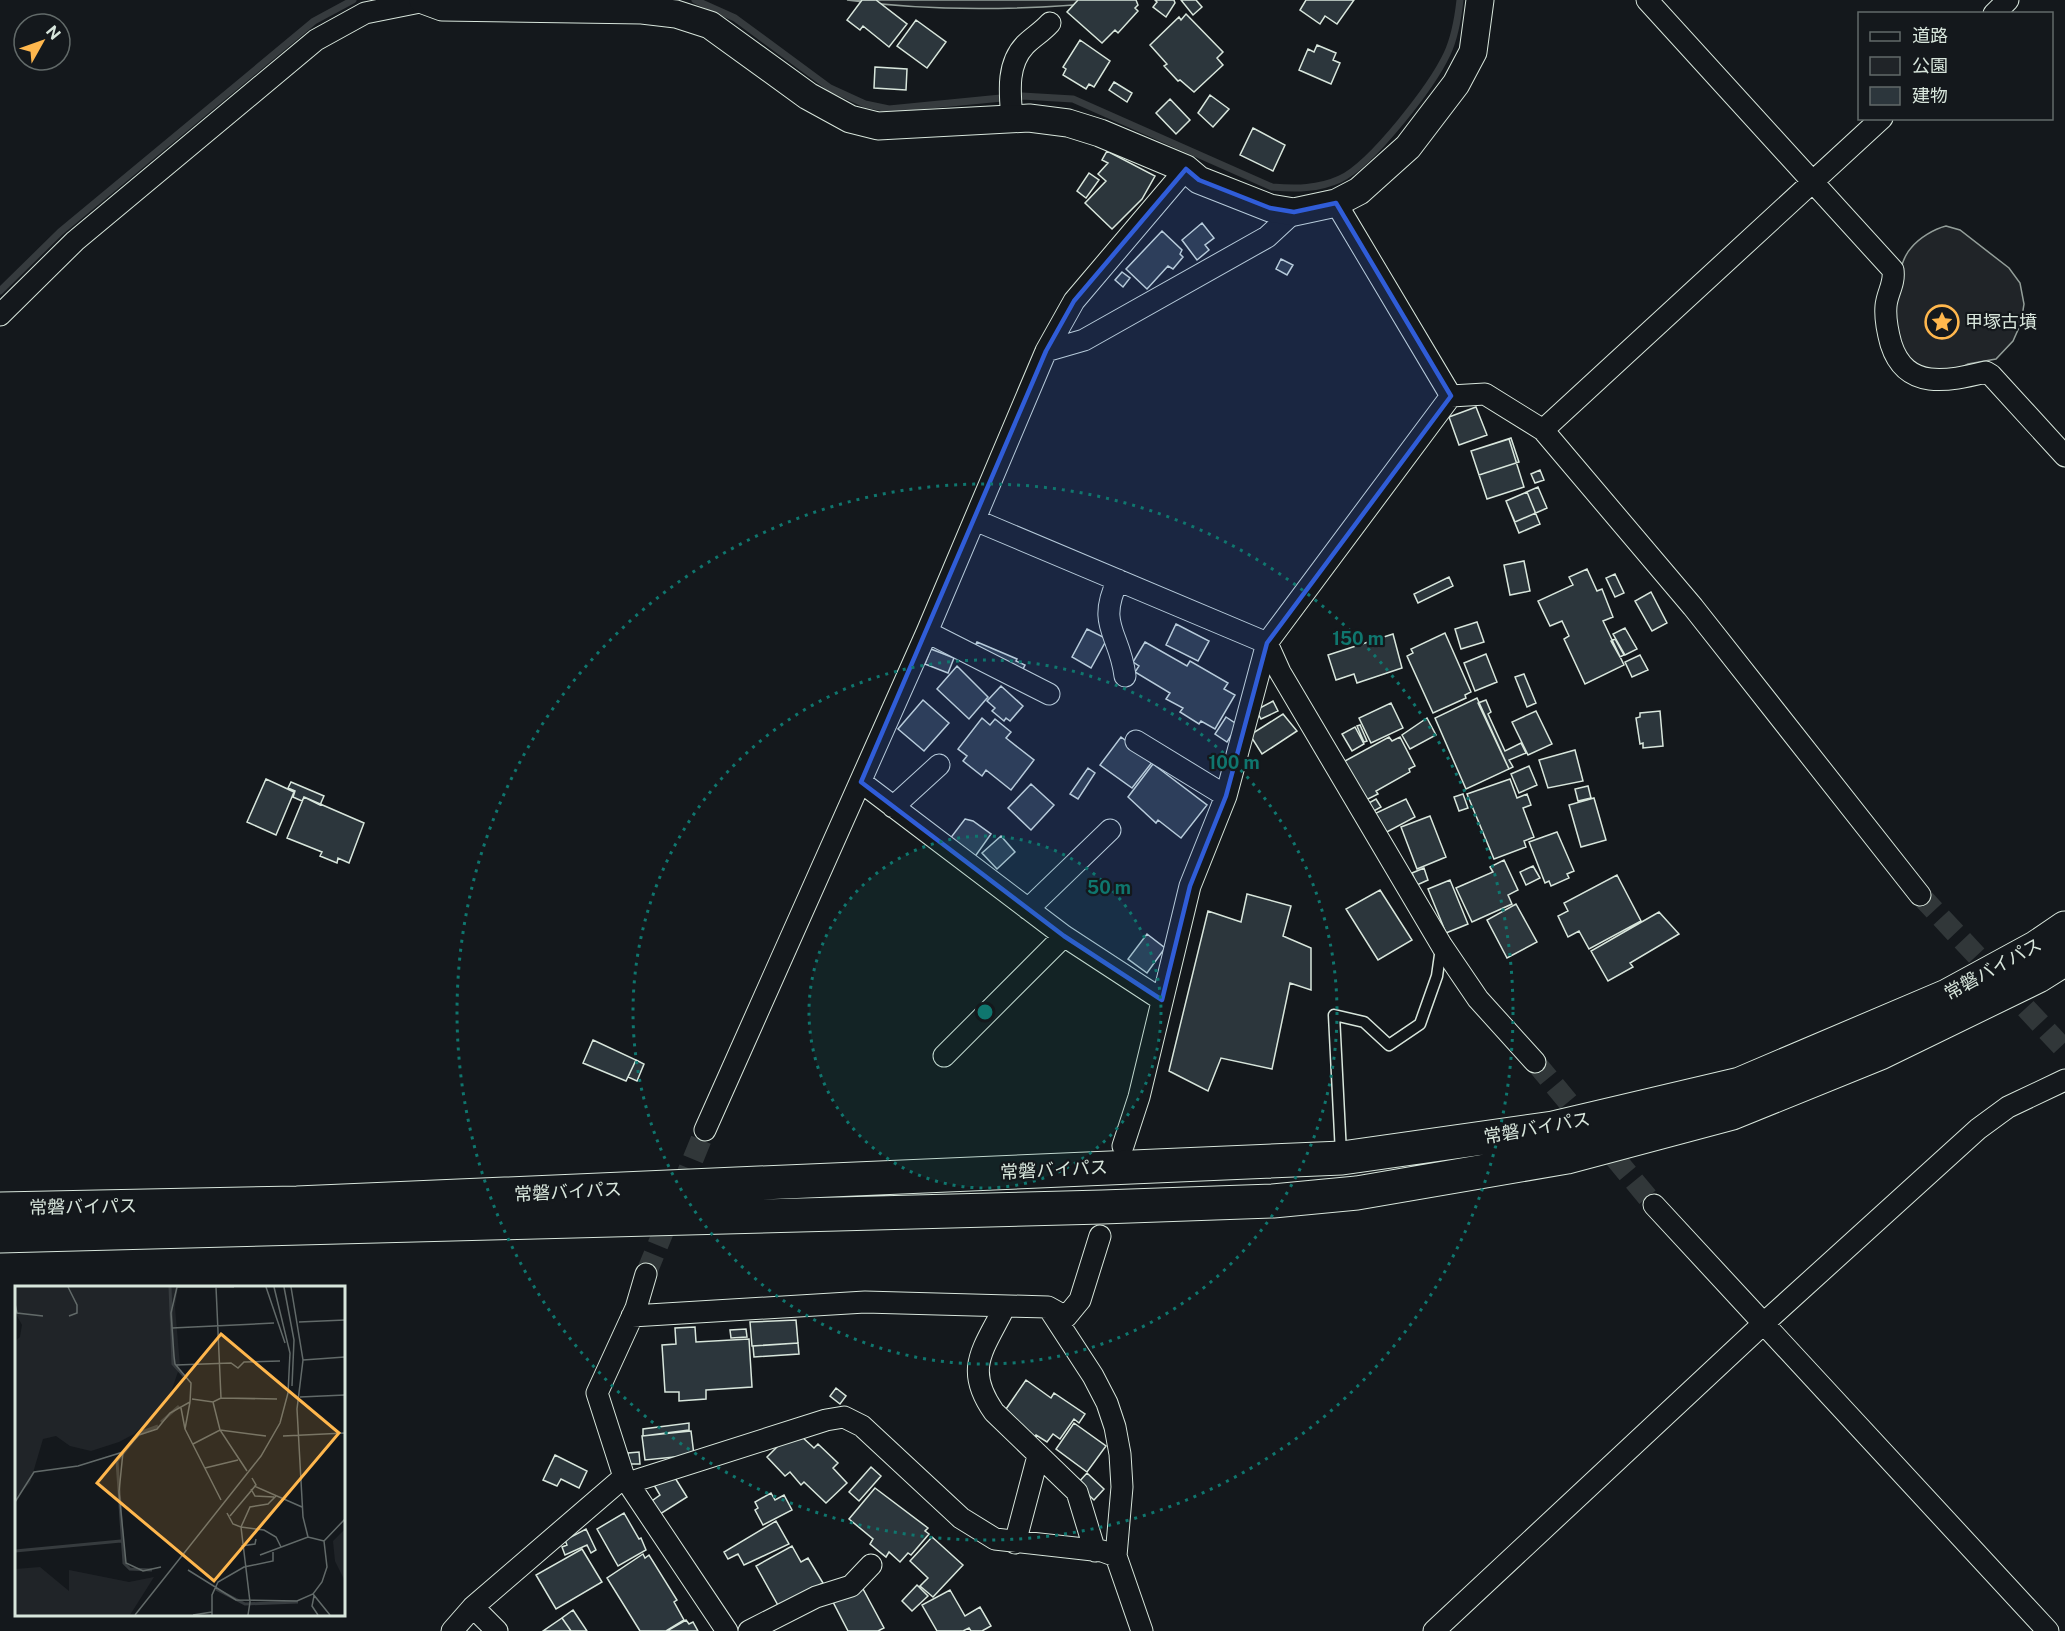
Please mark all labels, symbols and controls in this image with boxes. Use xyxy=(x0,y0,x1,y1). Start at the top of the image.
north arrow xyxy=(12,12,72,72)
legend xyxy=(1858,12,2053,120)
text: N xyxy=(42,22,64,44)
text: 道路 xyxy=(1912,25,1948,46)
text: 公園 xyxy=(1912,55,1948,76)
text: 建物 xyxy=(1912,85,1948,106)
place icon: 甲塚古墳 xyxy=(1924,304,1960,340)
place label: 甲塚古墳 xyxy=(1965,311,2037,332)
text: 150 m xyxy=(1332,628,1384,649)
text: 100 m xyxy=(1208,752,1260,773)
text: 50 m xyxy=(1087,877,1131,898)
street label: 常磐バイパス xyxy=(1941,933,2045,1004)
centre of rings xyxy=(975,1002,995,1022)
street label: 常磐バイパス xyxy=(1482,1108,1592,1147)
street label: 常磐バイパス xyxy=(1000,1156,1108,1183)
street label: 常磐バイパス xyxy=(514,1178,622,1205)
street label: 常磐バイパス xyxy=(29,1195,137,1218)
inset map xyxy=(15,1286,345,1616)

